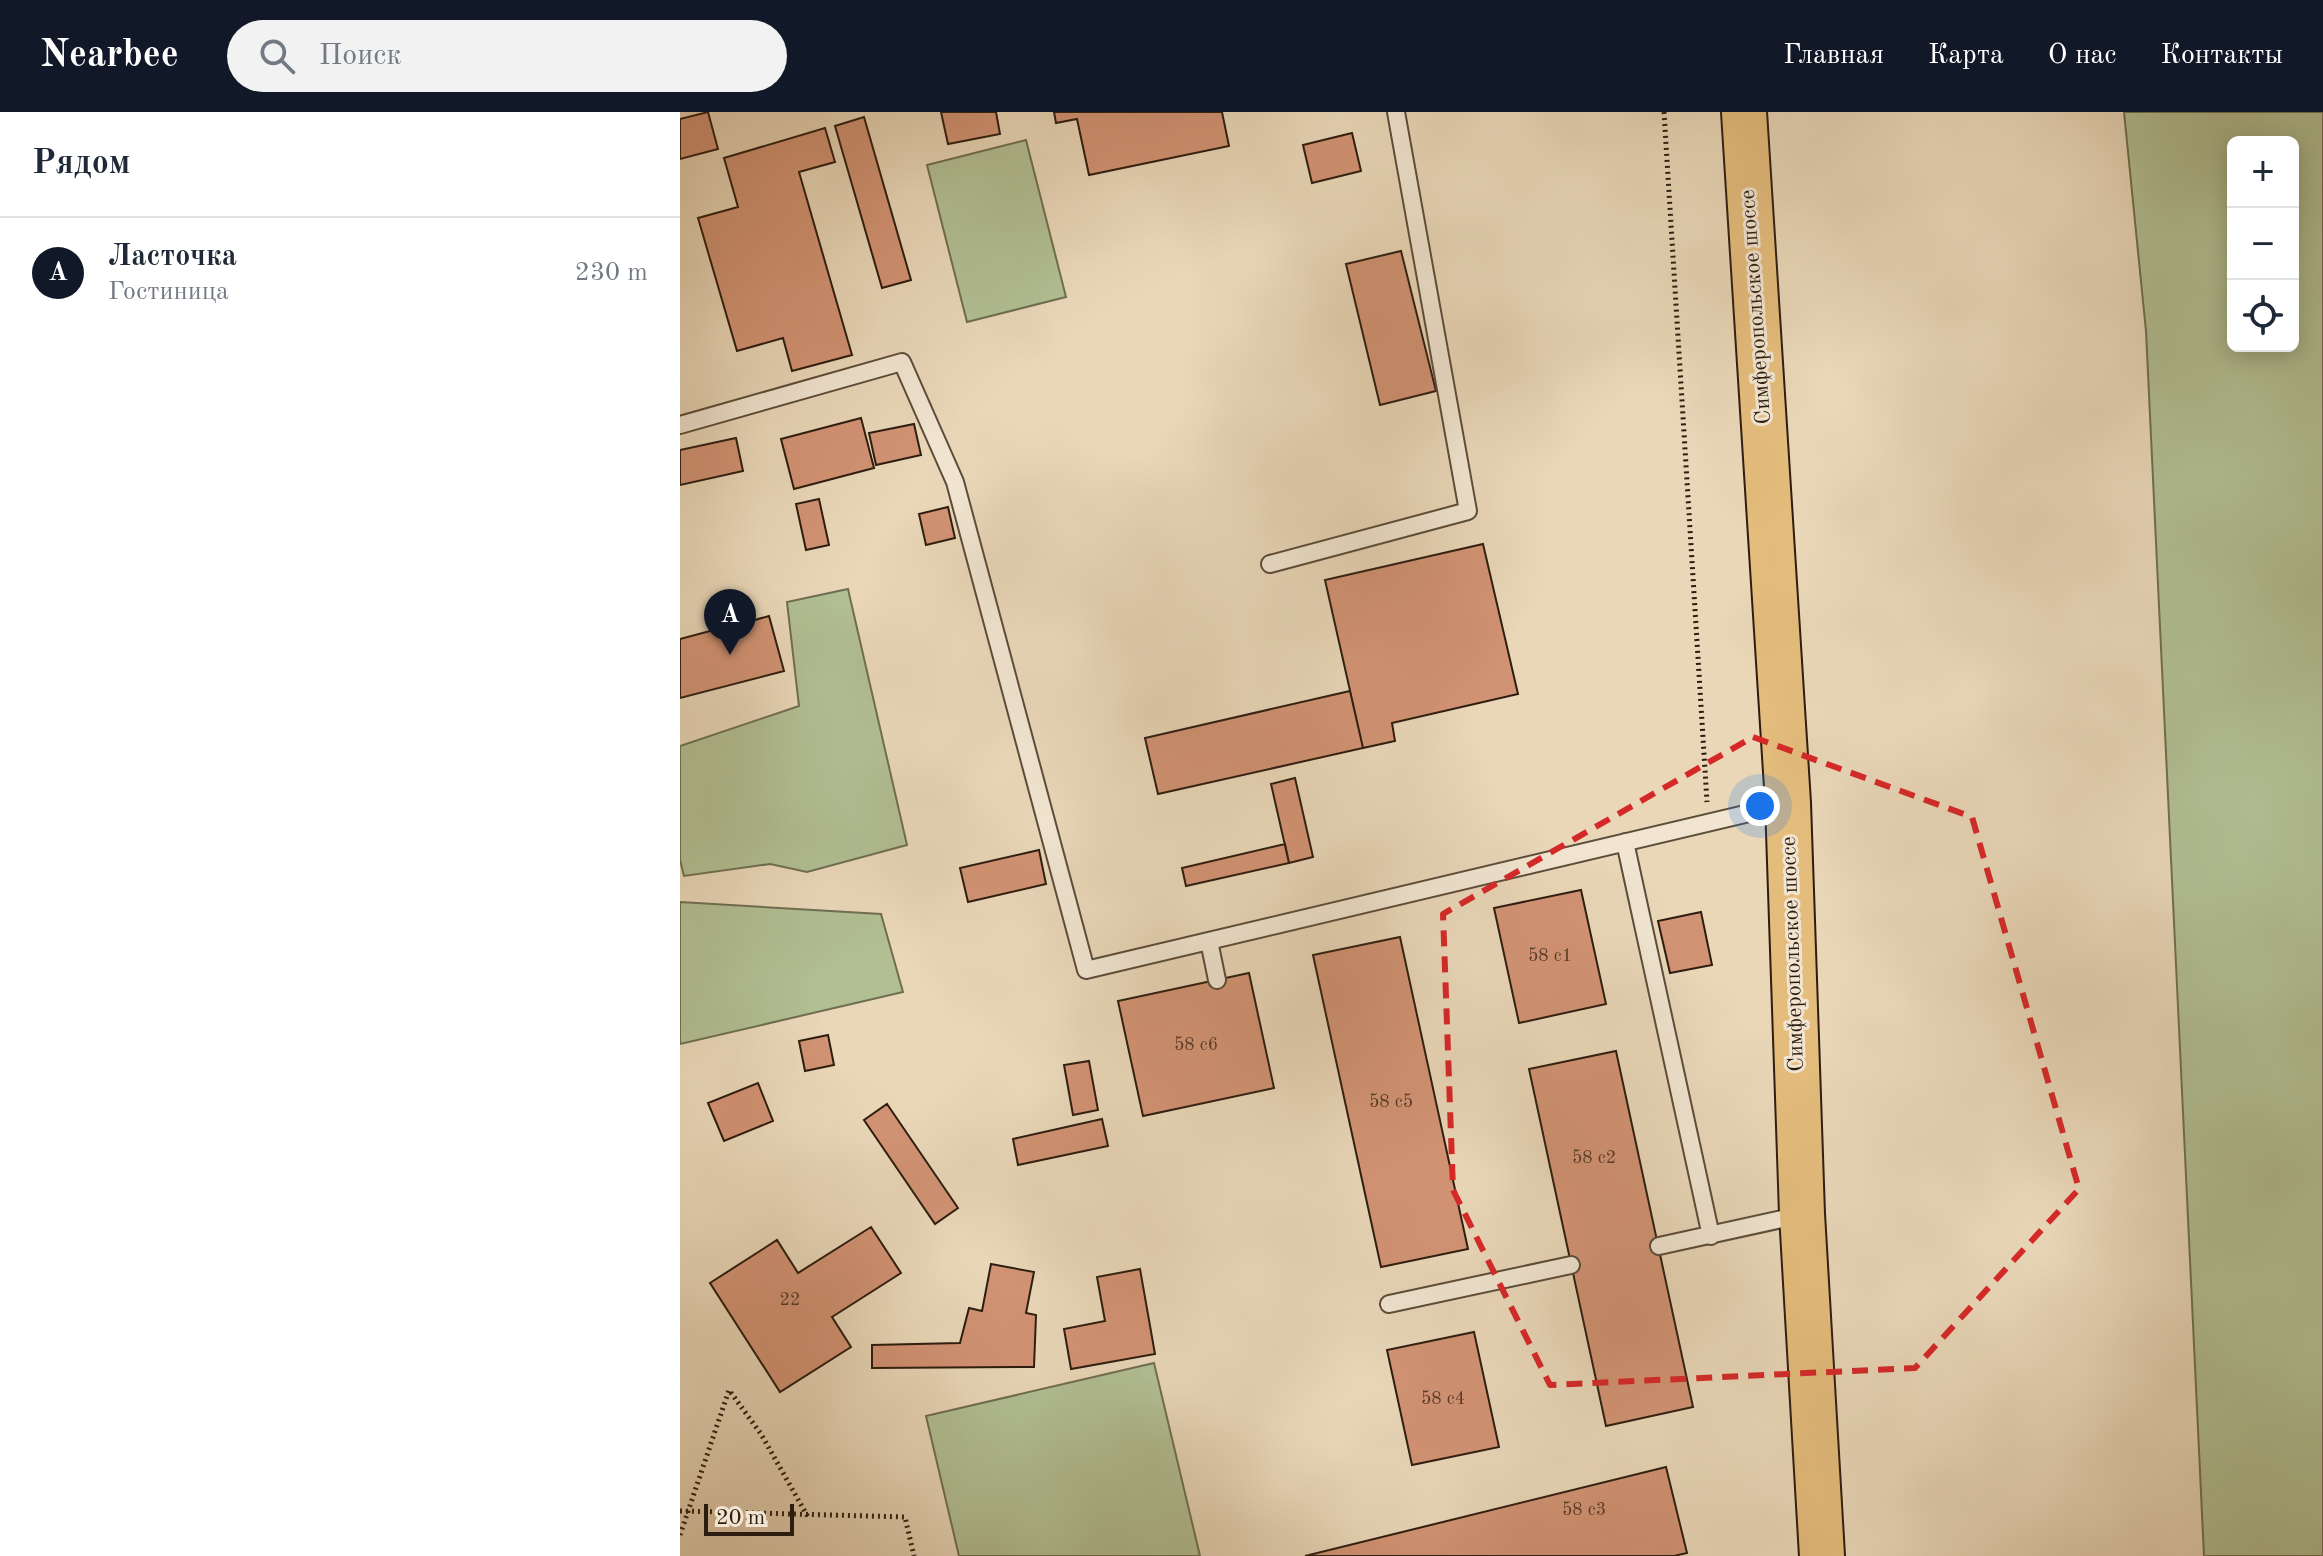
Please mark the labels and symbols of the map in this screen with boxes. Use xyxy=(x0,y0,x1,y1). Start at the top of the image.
street label: Симферопольское шоссе xyxy=(1737,189,1775,425)
pin: A xyxy=(704,589,756,655)
your location xyxy=(1740,786,1780,826)
street label: Симферопольское шоссе xyxy=(1778,836,1808,1072)
house number: 58 с1 xyxy=(1528,947,1572,965)
house number: 58 с6 xyxy=(1174,1036,1218,1054)
house number: 58 с5 xyxy=(1369,1093,1413,1111)
house number: 58 с2 xyxy=(1572,1149,1616,1167)
house number: 22 xyxy=(780,1291,800,1309)
house number: 58 с4 xyxy=(1421,1390,1465,1408)
scale bar xyxy=(704,1500,794,1536)
house number: 58 с3 xyxy=(1562,1501,1606,1519)

